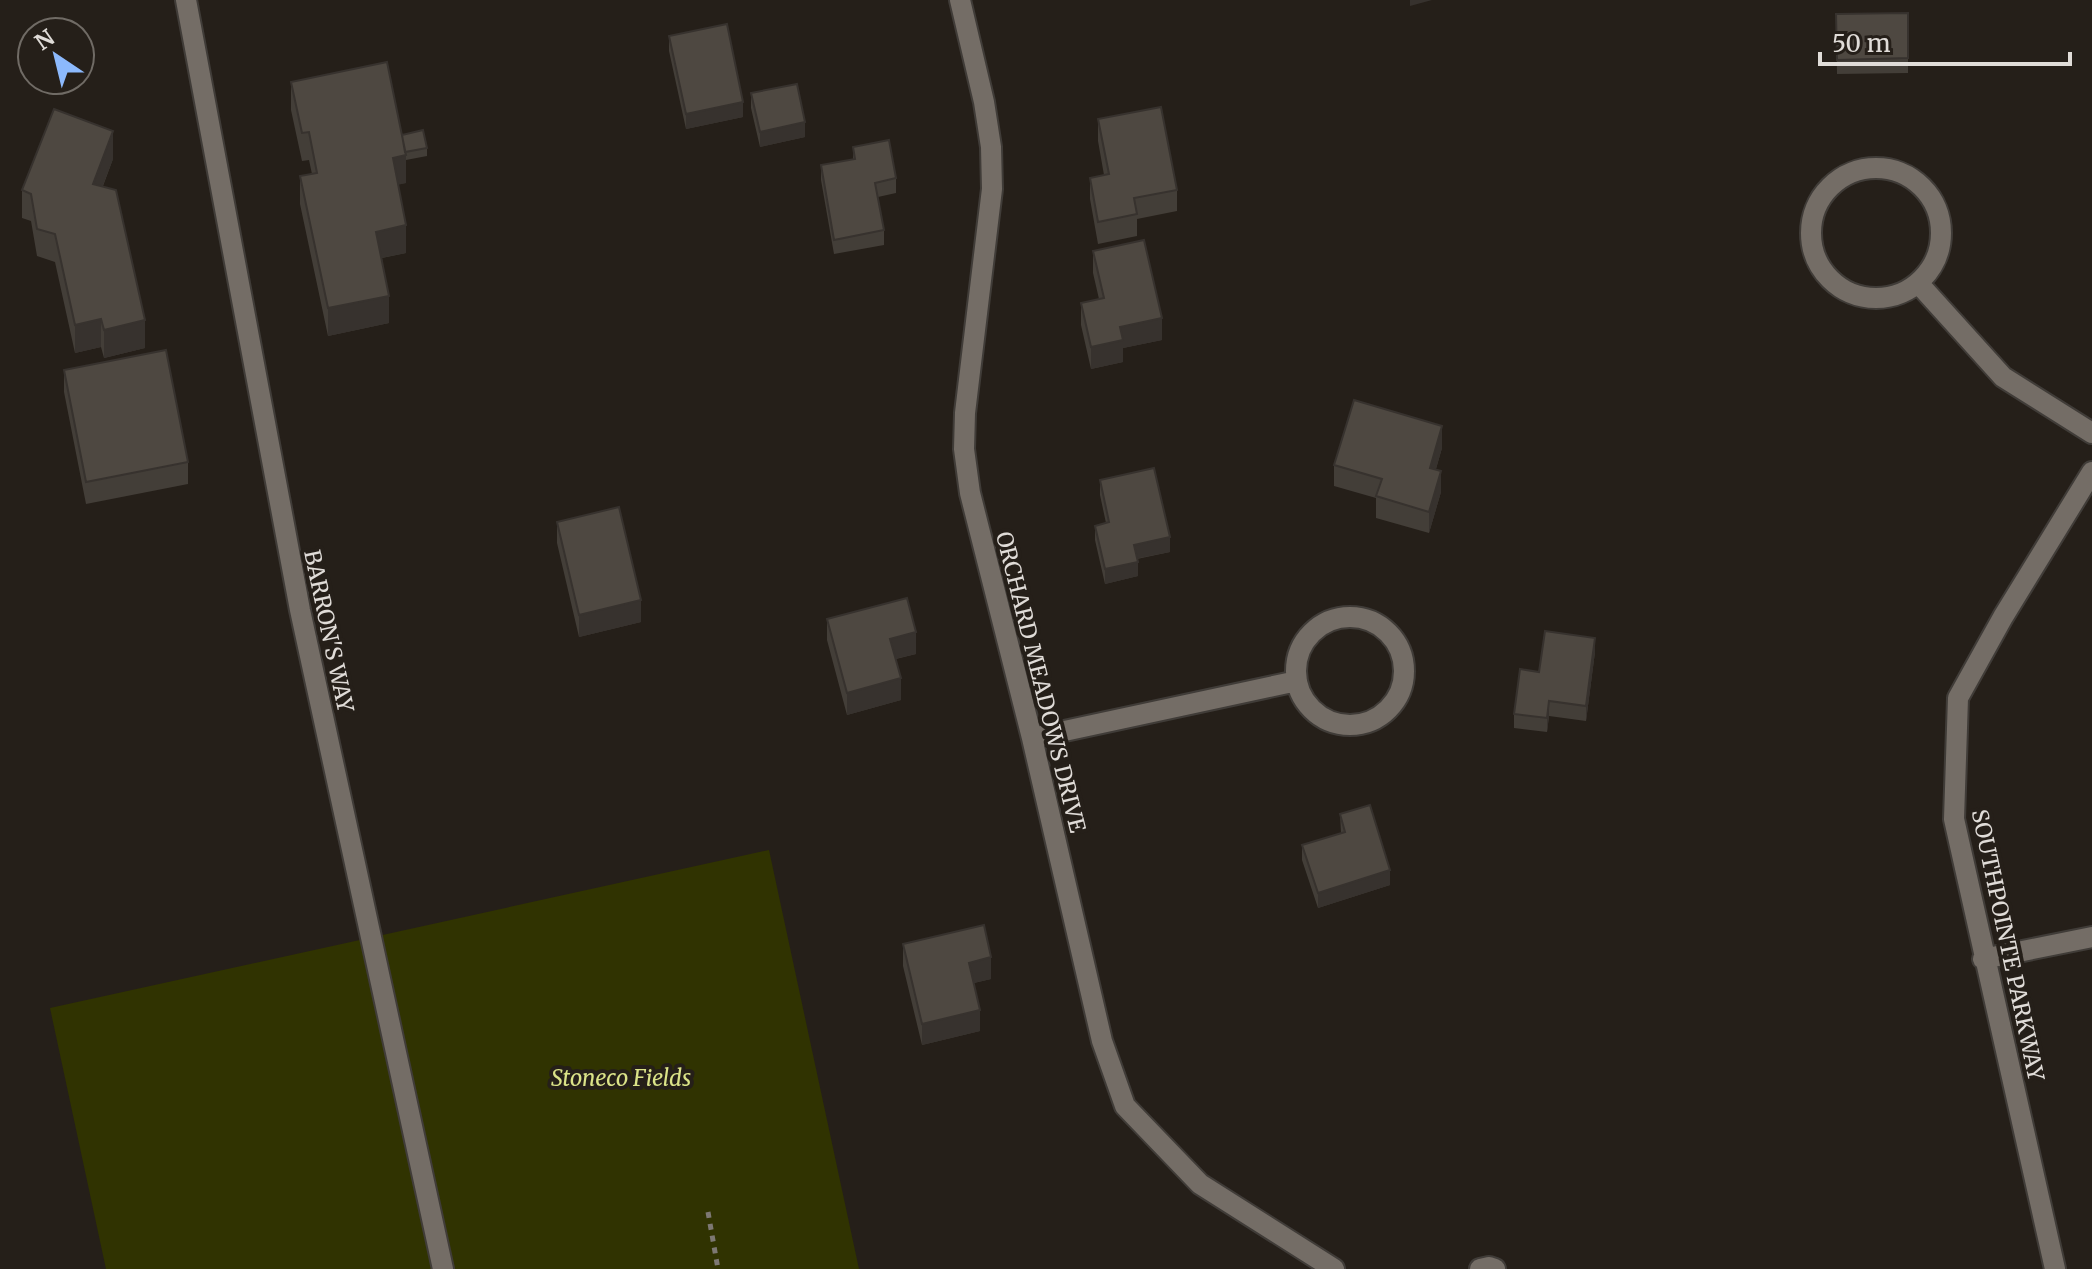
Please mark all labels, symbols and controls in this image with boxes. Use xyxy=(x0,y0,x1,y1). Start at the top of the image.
north arrow xyxy=(16,16,96,96)
scale bar xyxy=(1820,16,2070,66)
text: N xyxy=(29,23,60,56)
text: 50 m xyxy=(1832,28,1891,59)
street label: ORCHARD MEADOWS DRIVE xyxy=(990,529,1092,835)
street label: BARRON'S WAY xyxy=(298,547,360,716)
street label: SOUTHPOINTE PARKWAY xyxy=(1966,807,2051,1084)
park label: Stoneco Fields xyxy=(551,1064,691,1092)

